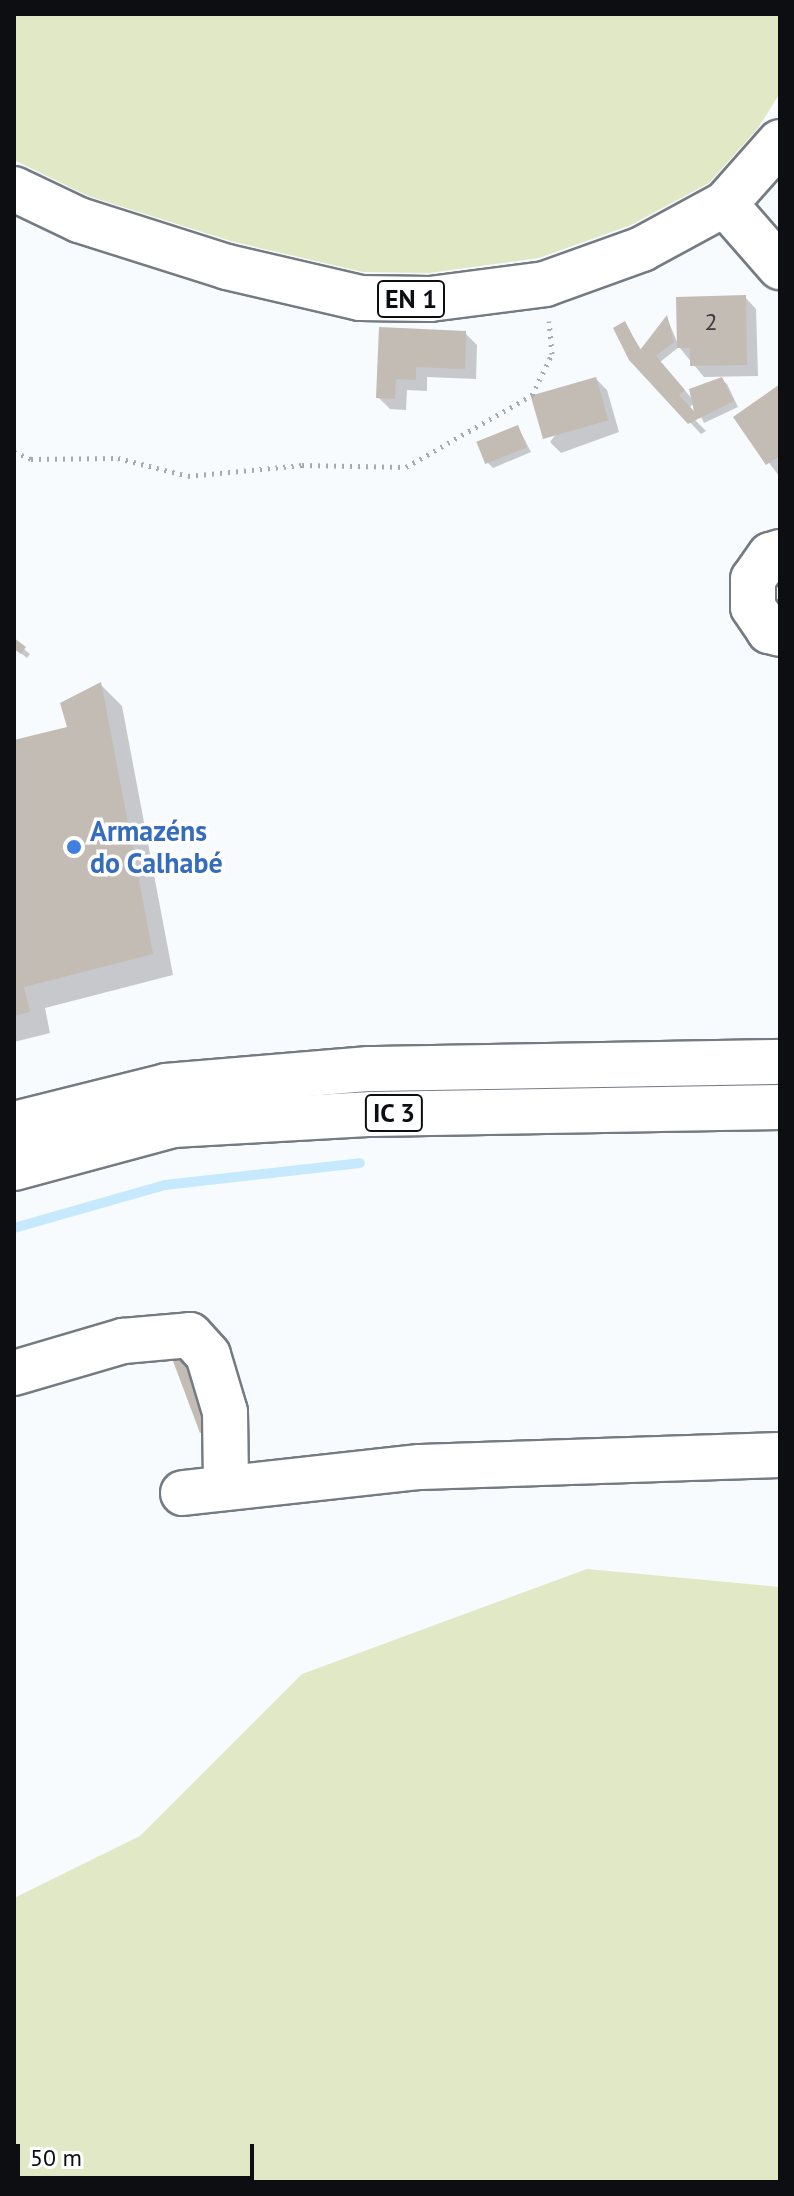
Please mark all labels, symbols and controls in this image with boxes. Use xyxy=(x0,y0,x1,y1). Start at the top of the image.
road number: EN 1 xyxy=(377,277,445,321)
house number: 2 xyxy=(704,308,718,336)
place label: Armazéns do Calhabé xyxy=(90,814,223,880)
marker: Armazéns do Calhabé xyxy=(65,838,83,856)
road number: IC 3 xyxy=(364,1091,424,1135)
scale bar xyxy=(20,2128,258,2178)
text: 50 m xyxy=(30,2142,82,2173)

